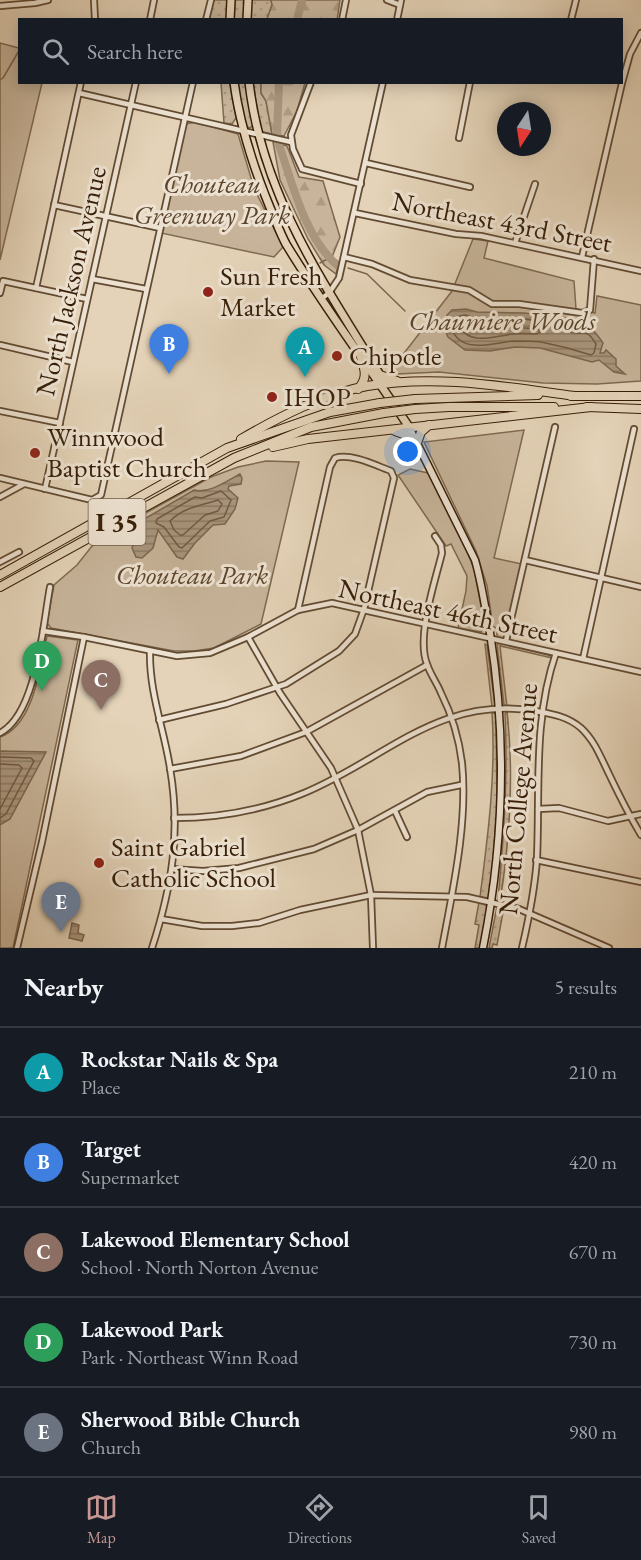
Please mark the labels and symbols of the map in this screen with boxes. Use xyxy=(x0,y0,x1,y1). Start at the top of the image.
north arrow xyxy=(497,102,551,156)
street label: North Jackson Avenue xyxy=(27,163,114,399)
park label: Chouteau Greenway Park xyxy=(134,166,290,232)
street label: Northeast 43rd Street xyxy=(389,183,616,260)
place label: Sun Fresh Market xyxy=(220,258,323,324)
marker: Sun Fresh Market xyxy=(201,285,215,299)
park label: Chaumiere Woods xyxy=(409,303,596,338)
pin: B xyxy=(150,324,188,374)
pin: A xyxy=(286,328,324,377)
place label: Chipotle xyxy=(349,338,442,373)
marker: Chipotle xyxy=(330,349,344,363)
place label: IHOP xyxy=(284,379,351,414)
marker: IHOP xyxy=(265,390,279,404)
place label: Winnwood Baptist Church xyxy=(47,419,207,485)
your location xyxy=(393,437,422,466)
marker: Winnwood Baptist Church xyxy=(28,446,42,460)
road number: I 35 xyxy=(88,499,146,545)
park label: Chouteau Park xyxy=(116,557,268,592)
street label: Northeast 46th Street xyxy=(335,570,561,651)
pin: D xyxy=(22,642,62,691)
pin: C xyxy=(82,660,120,710)
street label: North College Avenue xyxy=(490,682,545,916)
place label: Saint Gabriel Catholic School xyxy=(111,829,276,895)
marker: Saint Gabriel Catholic School xyxy=(92,856,106,870)
pin: E xyxy=(42,882,80,932)

